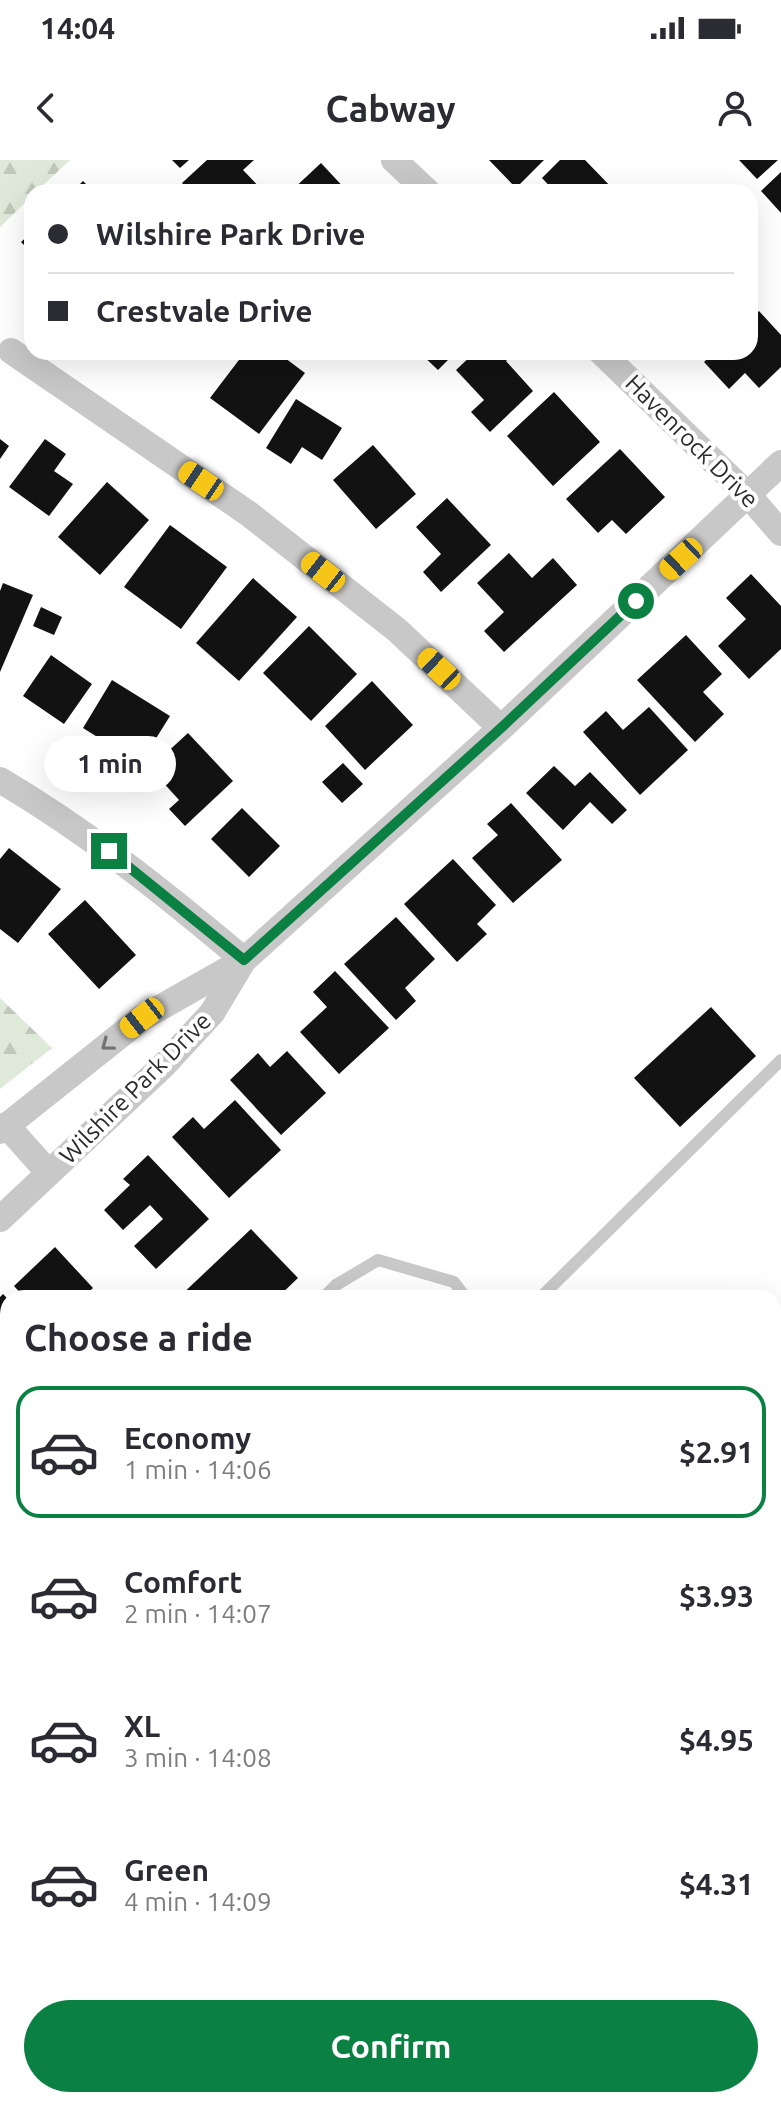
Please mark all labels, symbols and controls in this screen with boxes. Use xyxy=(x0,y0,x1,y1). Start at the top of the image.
text: 14:04 xyxy=(40,11,115,45)
icon: back xyxy=(24,86,68,130)
icon: person xyxy=(713,86,757,130)
text: Cabway xyxy=(325,88,456,129)
text: Wilshire Park Drive xyxy=(96,217,366,251)
text: Crestvale Drive xyxy=(96,294,313,328)
street label: Havenrock Drive xyxy=(620,369,764,513)
car xyxy=(174,458,228,504)
car xyxy=(655,534,707,584)
car xyxy=(297,548,349,596)
route start xyxy=(618,583,654,619)
car xyxy=(413,644,465,694)
callout: 1 min xyxy=(43,735,175,791)
text: 1 min xyxy=(77,749,143,778)
route end xyxy=(91,833,127,869)
car xyxy=(116,994,168,1042)
street label: Wilshire Park Drive xyxy=(54,1007,216,1169)
one-way arrow xyxy=(101,1035,116,1050)
text: Choose a ride xyxy=(24,1317,253,1358)
icon: car xyxy=(28,1416,100,1488)
text: Economy xyxy=(124,1421,251,1455)
text: $2.91 xyxy=(679,1435,754,1469)
text: 1 min · 14:06 xyxy=(124,1455,272,1484)
icon: car xyxy=(28,1560,100,1632)
text: Comfort xyxy=(124,1565,242,1599)
text: $3.93 xyxy=(679,1579,754,1613)
text: 2 min · 14:07 xyxy=(124,1599,272,1628)
icon: car xyxy=(28,1704,100,1776)
text: XL xyxy=(124,1709,160,1743)
text: $4.95 xyxy=(679,1723,754,1757)
text: 3 min · 14:08 xyxy=(124,1743,272,1772)
icon: car xyxy=(28,1848,100,1920)
text: Green xyxy=(124,1853,209,1887)
text: $4.31 xyxy=(679,1867,754,1901)
text: 4 min · 14:09 xyxy=(124,1887,272,1916)
button: Confirm xyxy=(24,2000,758,2092)

